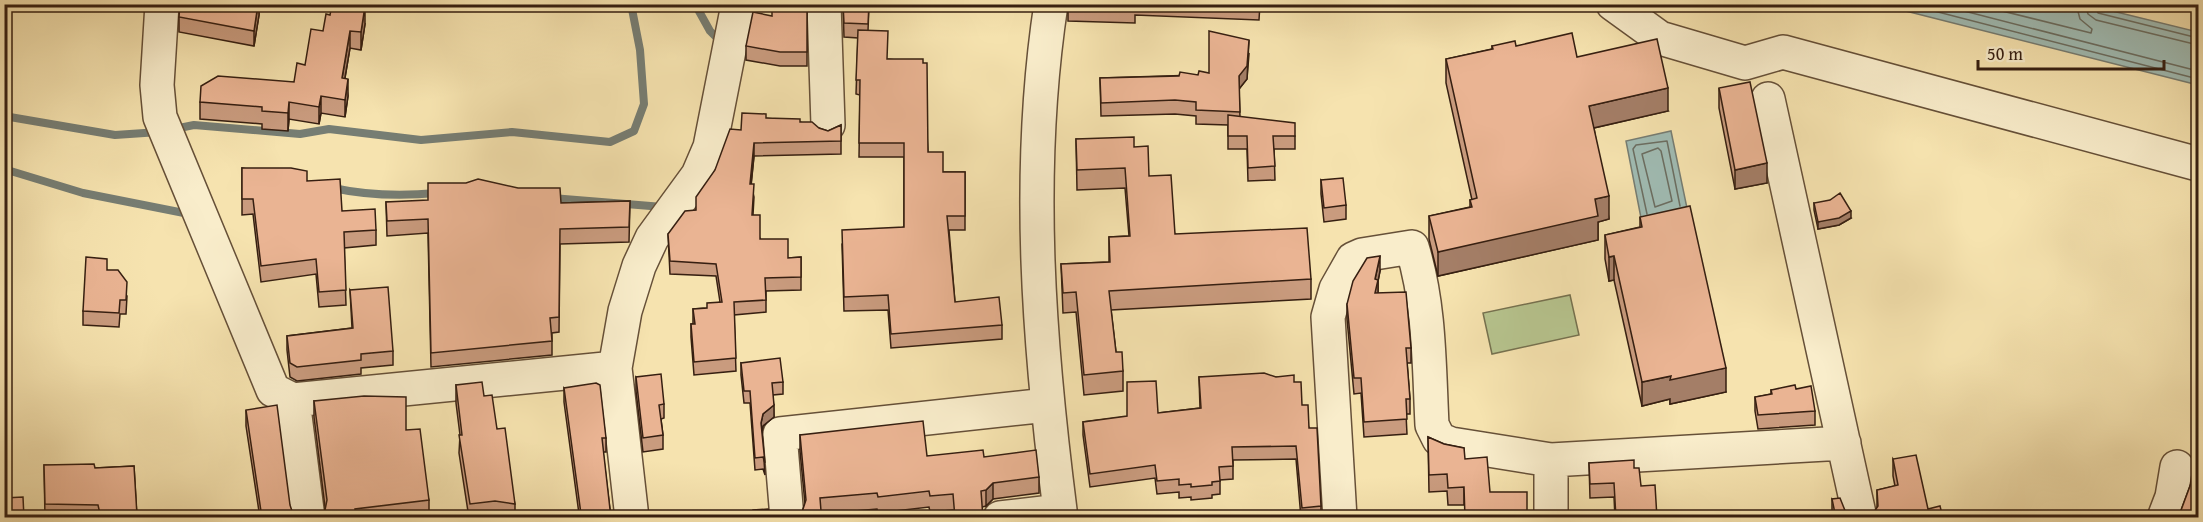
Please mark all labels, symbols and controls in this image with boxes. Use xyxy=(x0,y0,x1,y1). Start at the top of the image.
scale bar xyxy=(1978,33,2164,71)
text: 50 m xyxy=(1987,40,2023,67)

